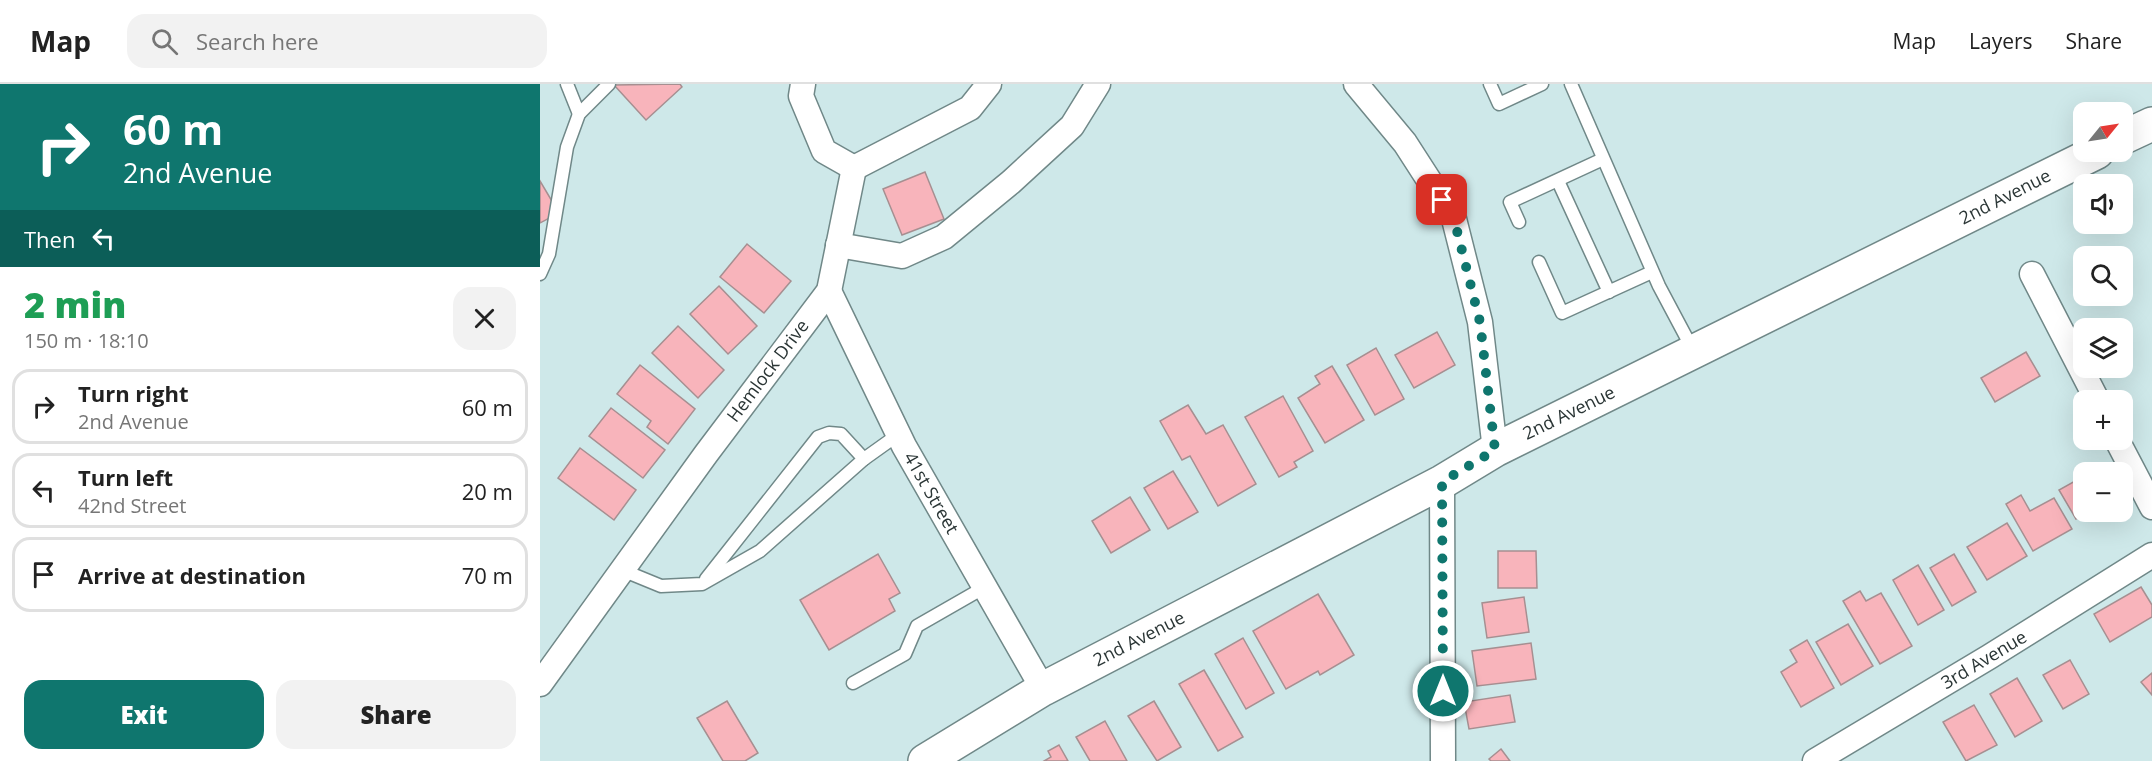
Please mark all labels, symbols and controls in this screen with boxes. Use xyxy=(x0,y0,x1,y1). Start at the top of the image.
search box xyxy=(127,14,547,68)
text: Map xyxy=(30,22,91,60)
icon: search xyxy=(148,25,181,58)
text: Search here xyxy=(196,26,319,56)
text: Map xyxy=(1893,27,1936,55)
text: Layers xyxy=(1969,27,2033,55)
text: Share xyxy=(2066,27,2122,55)
text: 60 m xyxy=(123,100,223,157)
north arrow xyxy=(2073,102,2133,162)
map controls xyxy=(2073,102,2133,522)
icon: right xyxy=(24,108,102,186)
text: 2nd Avenue xyxy=(123,154,273,191)
street label: 2nd Avenue xyxy=(1955,163,2054,229)
pin xyxy=(1416,174,1467,225)
button: sound xyxy=(2073,174,2133,234)
icon: arrive xyxy=(1425,183,1458,216)
icon: left xyxy=(87,222,120,255)
text: Then xyxy=(24,224,75,254)
button: search xyxy=(2073,246,2133,306)
text: 2 min xyxy=(24,280,126,329)
button: close xyxy=(453,287,516,350)
street label: Hemlock Drive xyxy=(721,314,814,426)
button: layers xyxy=(2073,318,2133,378)
text: 150 m · 18:10 xyxy=(24,327,149,354)
text: Turn right xyxy=(78,378,189,408)
street label: 2nd Avenue xyxy=(1519,379,1619,445)
icon: right xyxy=(27,390,60,423)
button: + xyxy=(2073,390,2133,450)
text: 60 m xyxy=(462,392,513,422)
text: 2nd Avenue xyxy=(78,408,189,435)
street label: 41st Street xyxy=(899,447,965,538)
text: Turn left xyxy=(78,462,173,492)
button: − xyxy=(2073,462,2133,522)
icon: left xyxy=(27,474,60,507)
text: 20 m xyxy=(462,476,513,506)
text: 42nd Street xyxy=(78,492,186,519)
icon: arrive xyxy=(27,558,60,591)
text: Arrive at destination xyxy=(78,560,306,590)
text: 70 m xyxy=(462,560,513,590)
street label: 2nd Avenue xyxy=(1089,605,1188,671)
street label: 3rd Avenue xyxy=(1936,624,2031,694)
position arrow xyxy=(1411,659,1475,723)
button: Exit xyxy=(24,680,264,749)
button: Share xyxy=(276,680,516,749)

